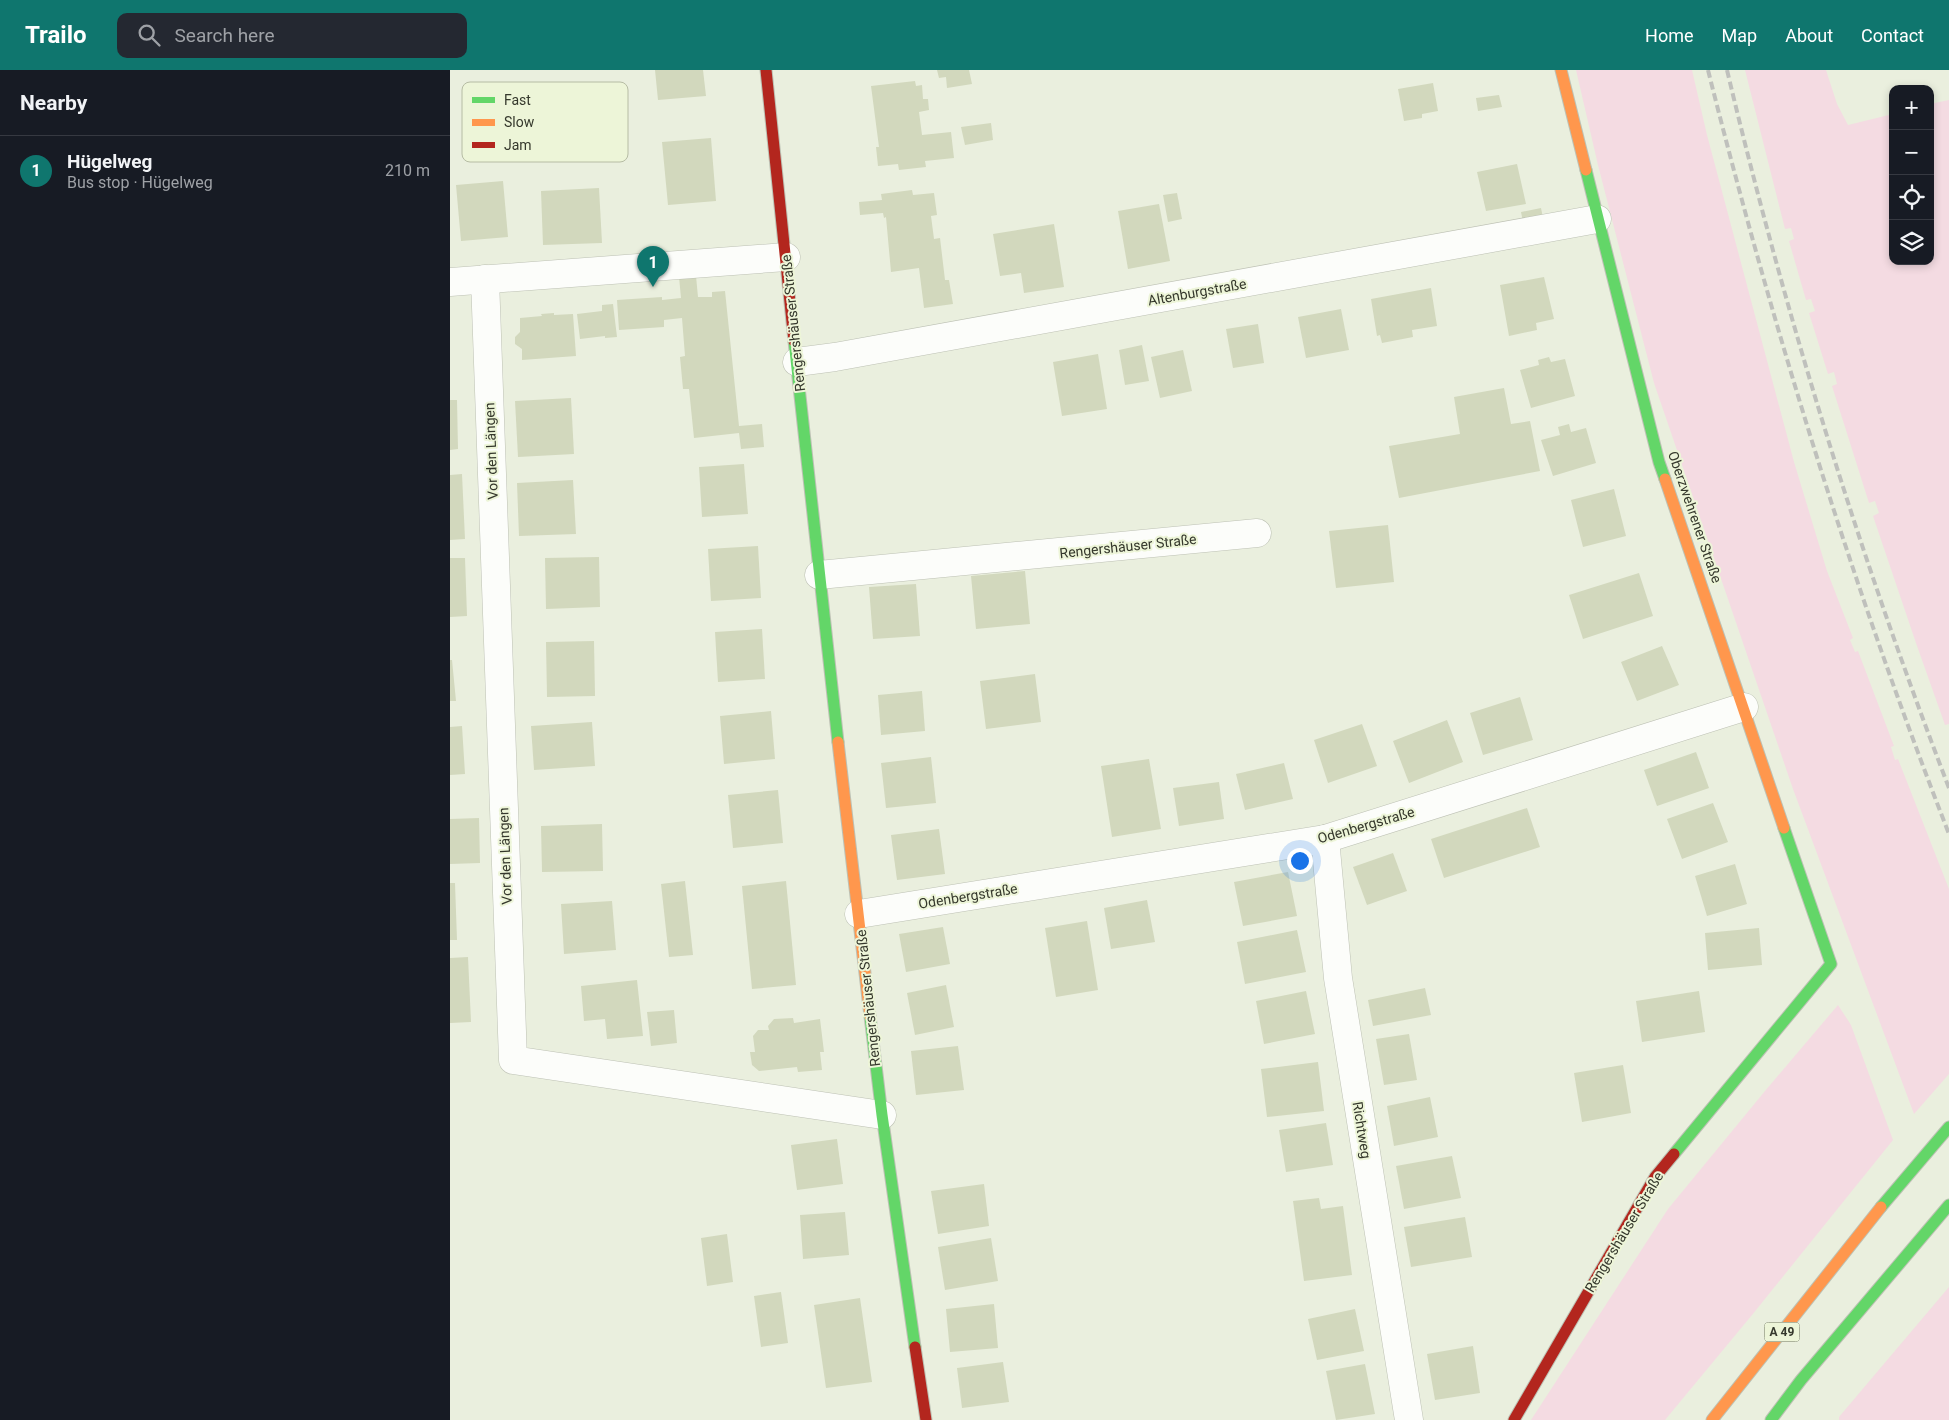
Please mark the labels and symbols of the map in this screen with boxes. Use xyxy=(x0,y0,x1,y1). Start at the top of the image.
legend xyxy=(462,82,628,162)
text: Fast xyxy=(504,92,531,108)
text: Slow xyxy=(504,114,535,130)
text: Jam xyxy=(504,137,532,153)
pin: 1 xyxy=(637,246,669,287)
street label: Rengershäuser Straße xyxy=(778,254,808,392)
street label: Altenburgstraße xyxy=(1146,275,1248,309)
street label: Vor den Längen xyxy=(481,402,501,500)
street label: Oberzwehrener Straße xyxy=(1665,449,1725,585)
street label: Rengershäuser Straße xyxy=(1059,531,1197,561)
street label: Odenbergstraße xyxy=(1316,804,1416,846)
street label: Vor den Längen xyxy=(495,807,515,905)
your location xyxy=(1287,848,1313,874)
street label: Odenbergstraße xyxy=(917,880,1019,912)
street label: Rengershäuser Straße xyxy=(853,929,883,1067)
street label: Richtweg xyxy=(1350,1100,1374,1160)
street label: Rengershäuser Straße xyxy=(1582,1169,1666,1295)
road number: A 49 xyxy=(1764,1322,1800,1342)

